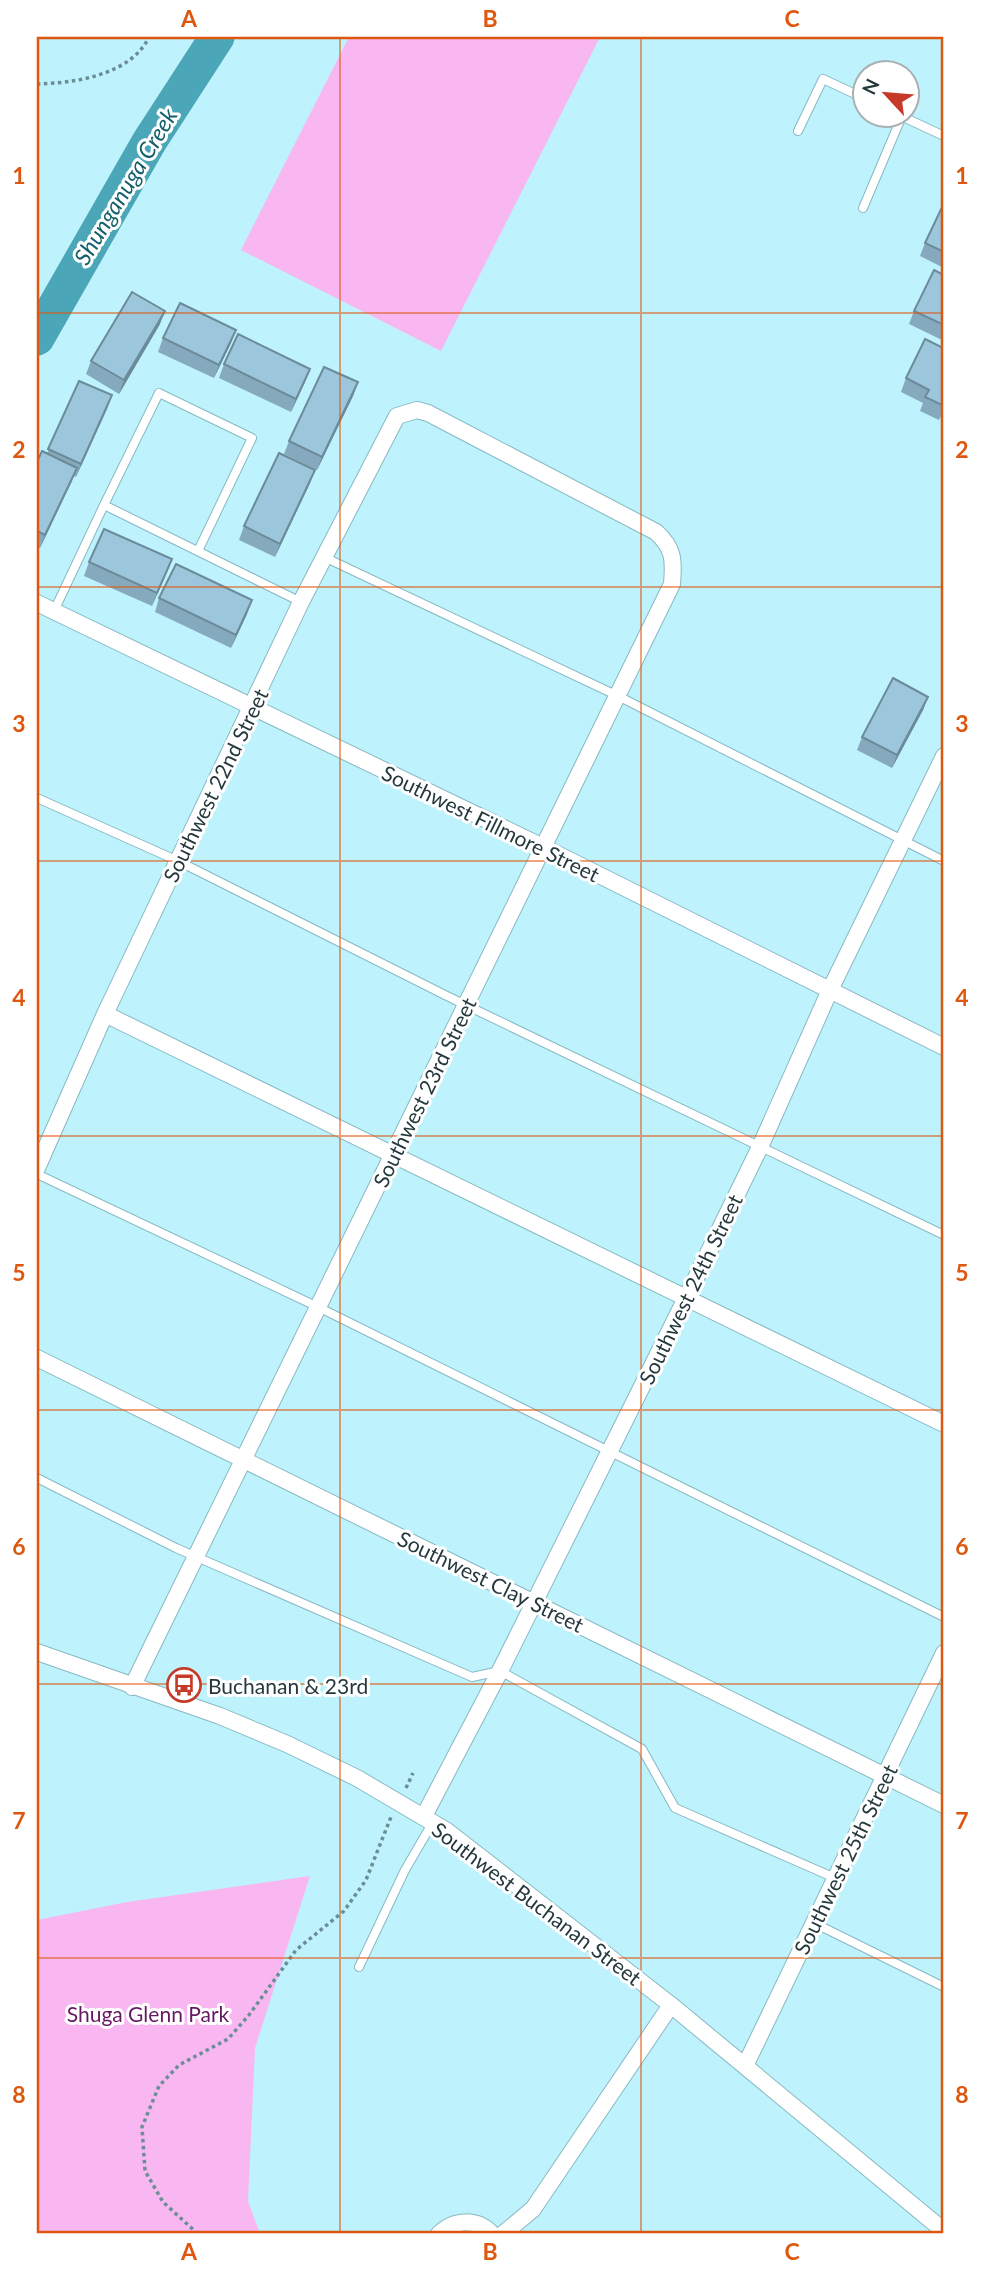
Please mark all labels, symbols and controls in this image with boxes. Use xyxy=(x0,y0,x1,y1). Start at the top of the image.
text: A xyxy=(180,4,198,32)
text: B xyxy=(482,4,498,32)
text: C xyxy=(784,4,800,32)
north arrow xyxy=(852,60,922,130)
text: N xyxy=(857,75,884,98)
water label: Shunganuga Creek xyxy=(67,102,183,269)
text: 1 xyxy=(12,161,26,189)
text: 1 xyxy=(955,161,969,189)
text: 2 xyxy=(12,435,26,463)
text: 2 xyxy=(955,435,969,463)
street label: Southwest 22nd Street xyxy=(157,684,273,886)
text: 3 xyxy=(12,709,26,737)
text: 3 xyxy=(955,709,969,737)
street label: Southwest Fillmore Street xyxy=(378,759,604,887)
text: 4 xyxy=(12,983,26,1011)
text: 4 xyxy=(955,983,969,1011)
street label: Southwest 23rd Street xyxy=(367,993,481,1191)
street label: Southwest 24th Street xyxy=(633,1190,747,1388)
text: 5 xyxy=(12,1258,26,1286)
text: 5 xyxy=(955,1258,969,1286)
street label: Southwest Clay Street xyxy=(394,1525,588,1637)
text: 6 xyxy=(12,1532,26,1560)
text: 6 xyxy=(955,1532,969,1560)
bus stop icon: Buchanan & 23rd xyxy=(165,1666,203,1704)
place label: Buchanan & 23rd xyxy=(208,1673,368,1698)
street label: Southwest 25th Street xyxy=(788,1760,902,1958)
text: 7 xyxy=(12,1806,26,1834)
text: 7 xyxy=(955,1806,969,1834)
street label: Southwest Buchanan Street xyxy=(428,1816,647,1990)
park label: Shuga Glenn Park xyxy=(67,2001,230,2026)
text: 8 xyxy=(12,2080,26,2108)
text: 8 xyxy=(955,2080,969,2108)
text: A xyxy=(180,2237,198,2265)
text: B xyxy=(482,2237,498,2265)
text: C xyxy=(784,2237,800,2265)

